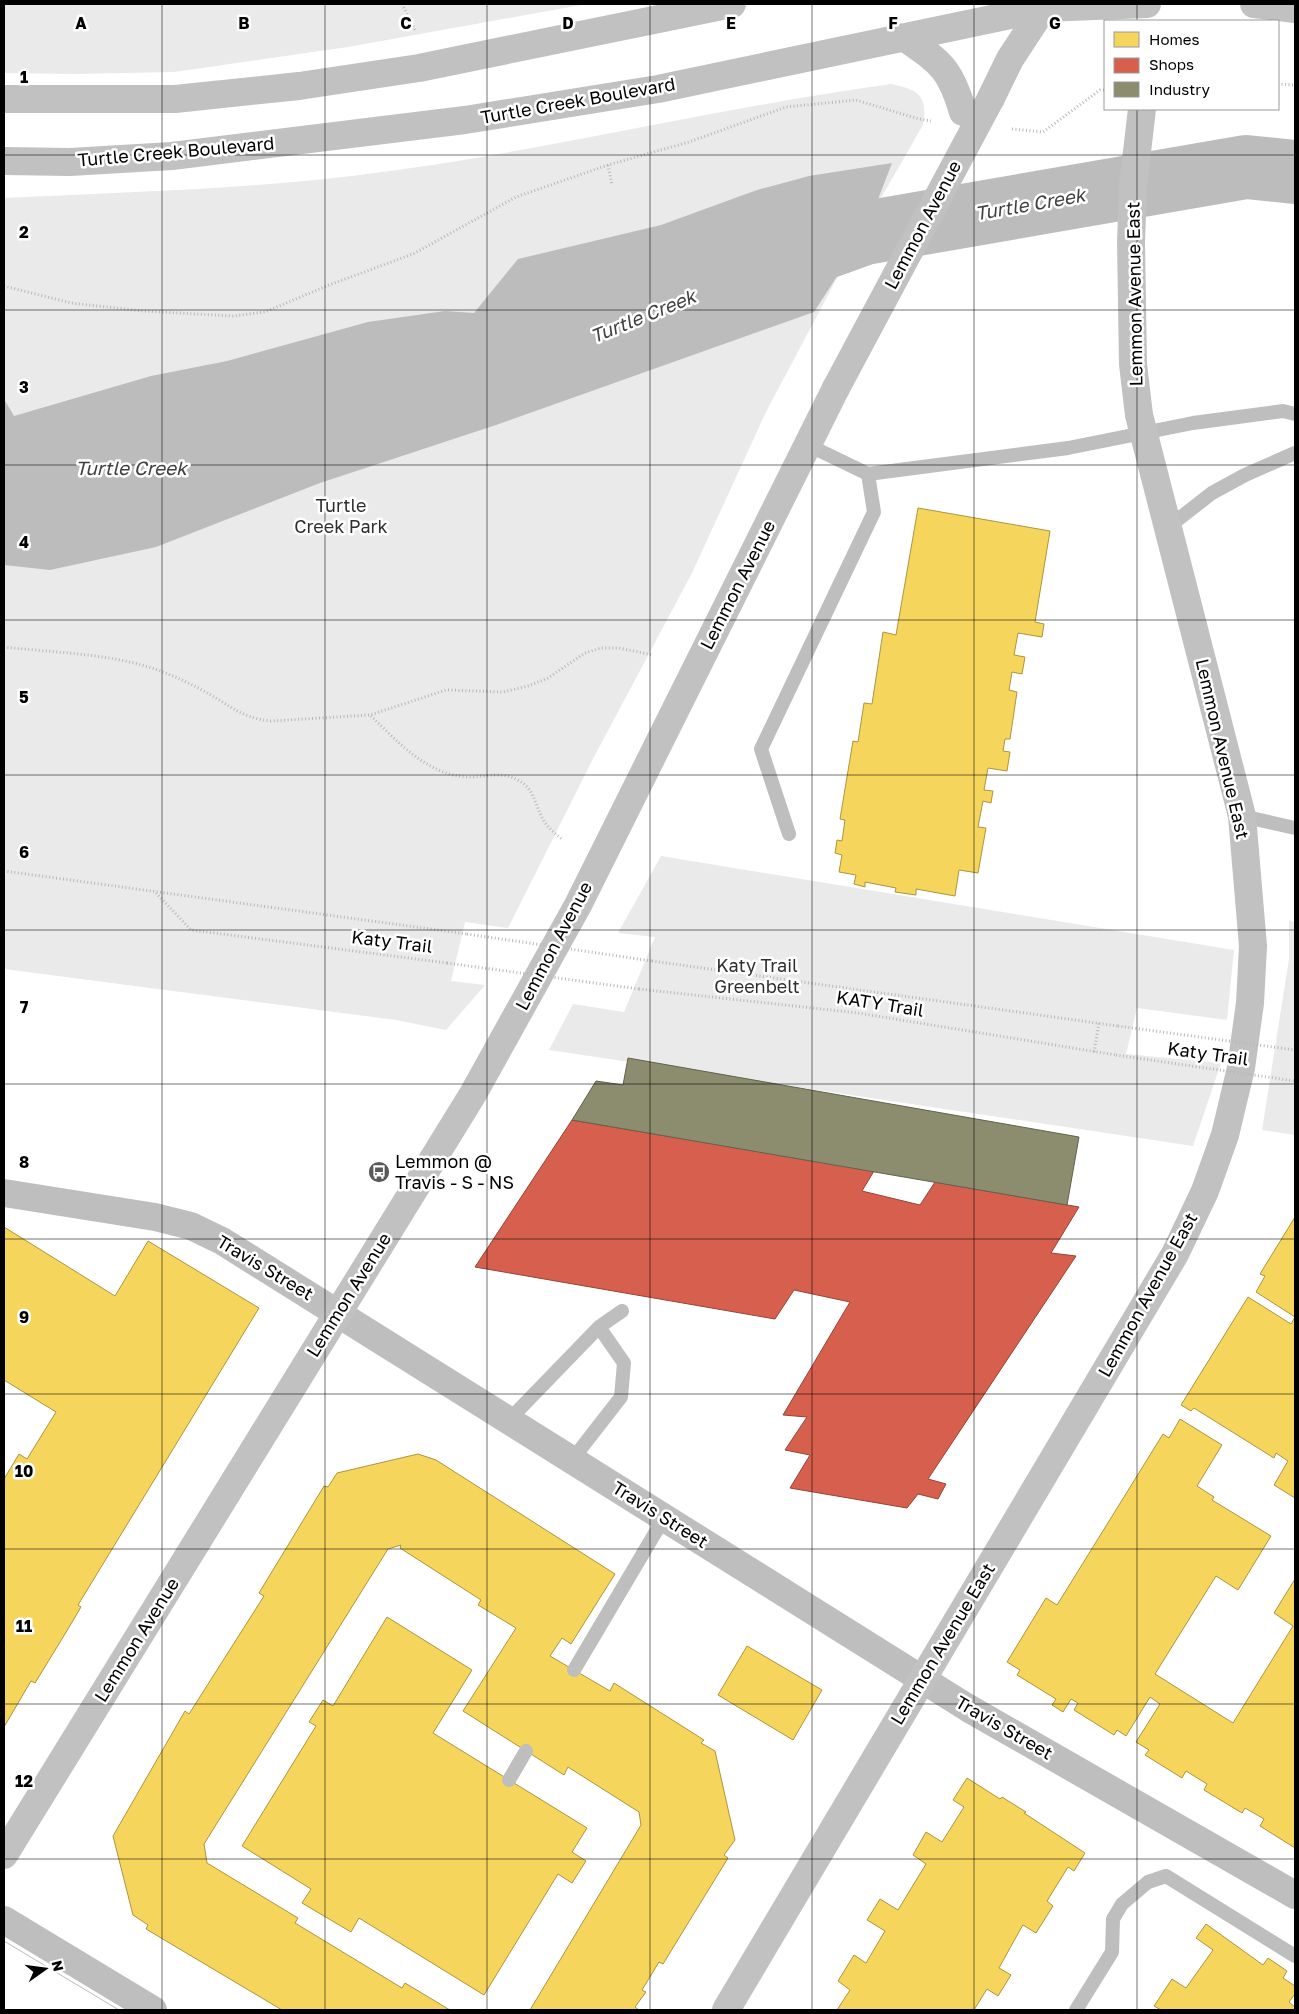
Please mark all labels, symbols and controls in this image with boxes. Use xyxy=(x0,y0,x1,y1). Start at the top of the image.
text: A xyxy=(75,13,87,33)
text: B xyxy=(238,13,250,33)
text: C xyxy=(400,13,412,33)
text: D xyxy=(562,13,574,33)
text: E xyxy=(726,13,736,33)
text: F xyxy=(888,13,898,33)
text: G xyxy=(1049,13,1061,33)
legend xyxy=(1104,20,1279,110)
text: Homes xyxy=(1149,30,1199,48)
text: Shops xyxy=(1149,55,1194,73)
text: 1 xyxy=(20,67,28,87)
street label: Turtle Creek Boulevard xyxy=(479,72,677,128)
text: Industry xyxy=(1149,80,1210,98)
street label: Turtle Creek Boulevard xyxy=(77,131,275,171)
street label: Lemmon Avenue xyxy=(879,157,965,293)
water label: Turtle Creek xyxy=(973,182,1089,225)
street label: Lemmon Avenue East xyxy=(1121,202,1147,386)
text: 2 xyxy=(19,222,29,242)
water label: Turtle Creek xyxy=(587,283,701,347)
text: 3 xyxy=(19,377,29,397)
water label: Turtle Creek xyxy=(75,456,189,479)
park label: Turtle Creek Park xyxy=(294,494,388,537)
street label: Lemmon Avenue xyxy=(695,516,779,653)
text: 4 xyxy=(19,532,29,552)
street label: Lemmon Avenue East xyxy=(1192,656,1254,841)
text: 5 xyxy=(19,687,29,707)
text: 6 xyxy=(19,842,29,862)
street label: Lemmon Avenue xyxy=(510,878,596,1014)
street label: Katy Trail xyxy=(350,925,434,957)
park label: Katy Trail Greenbelt xyxy=(714,954,800,997)
street label: KATY Trail xyxy=(835,985,926,1021)
text: 7 xyxy=(20,997,29,1017)
street label: Katy Trail xyxy=(1166,1036,1250,1070)
place label: Lemmon @ Travis - S - NS xyxy=(395,1150,514,1193)
text: 8 xyxy=(19,1152,29,1172)
bus stop icon: Lemmon @ Travis - S - NS xyxy=(367,1160,391,1184)
street label: Lemmon Avenue East xyxy=(1093,1208,1201,1381)
street label: Lemmon Avenue xyxy=(301,1228,395,1361)
street label: Travis Street xyxy=(213,1230,318,1304)
text: 9 xyxy=(19,1307,29,1327)
text: 10 xyxy=(15,1461,33,1481)
street label: Travis Street xyxy=(609,1476,712,1552)
street label: Lemmon Avenue East xyxy=(885,1559,999,1728)
street label: Lemmon Avenue xyxy=(89,1573,183,1706)
text: 11 xyxy=(16,1616,32,1636)
street label: Travis Street xyxy=(952,1691,1057,1764)
text: 12 xyxy=(15,1771,33,1791)
north arrow xyxy=(20,1944,70,1994)
text: N xyxy=(49,1959,68,1973)

